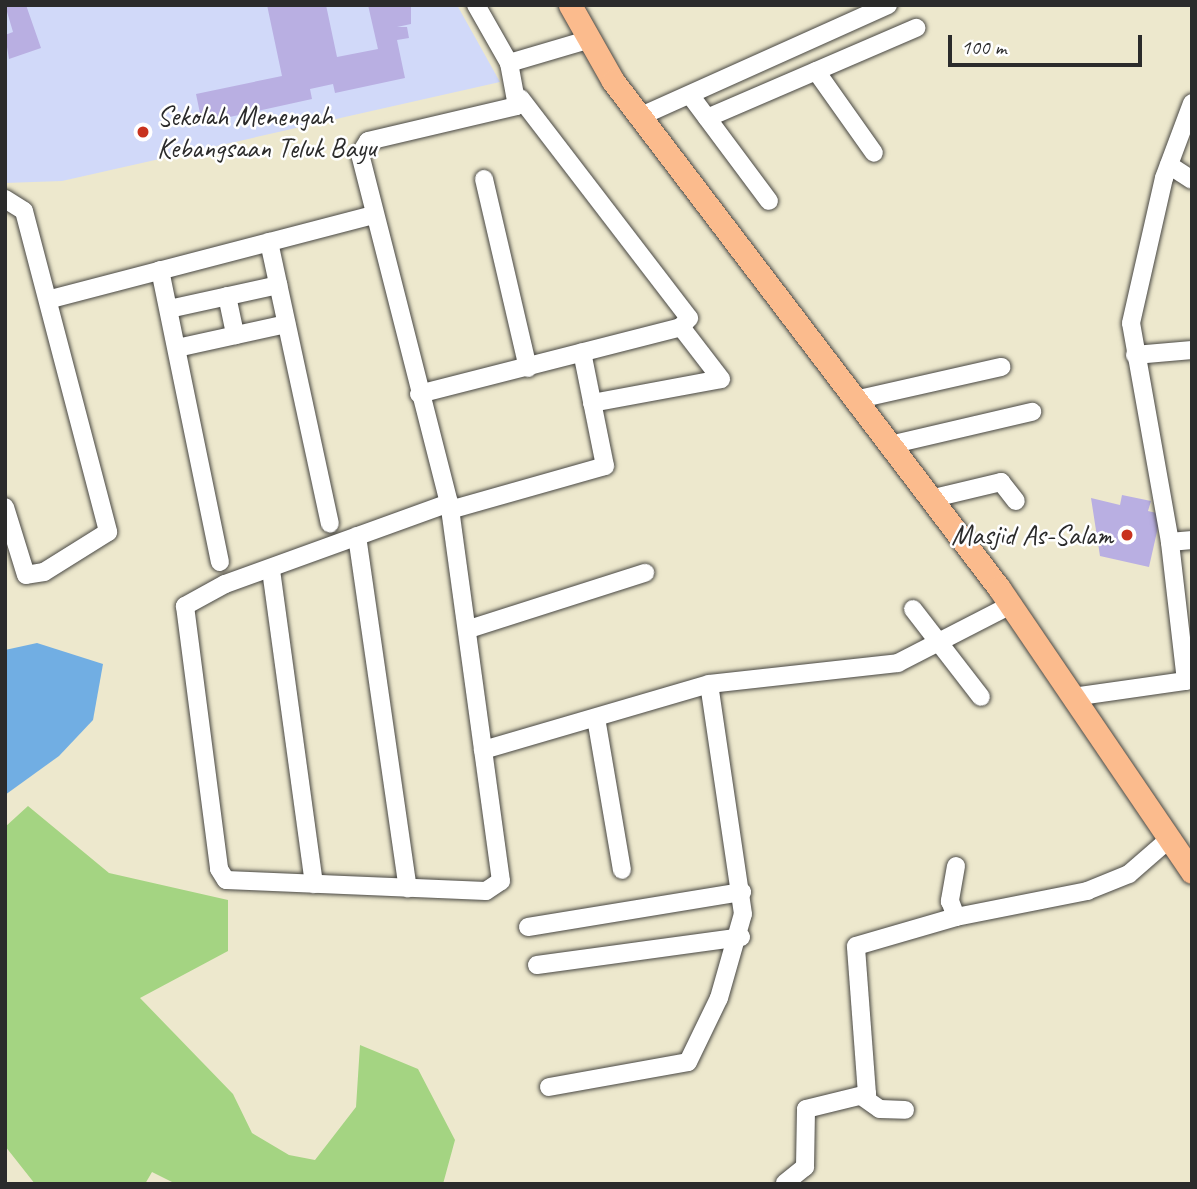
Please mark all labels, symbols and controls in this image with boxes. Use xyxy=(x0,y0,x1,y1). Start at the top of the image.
scale bar xyxy=(952,21,1146,65)
text: 100 m xyxy=(961,34,1006,60)
place label: Sekolah Menengah Kebangsaan Teluk Bayu xyxy=(157,99,375,165)
marker: Sekolah Menengah Kebangsaan Teluk Bayu xyxy=(135,124,151,140)
place label: Masjid As-Salam xyxy=(951,518,1113,552)
marker: Masjid As-Salam xyxy=(1119,527,1135,543)

